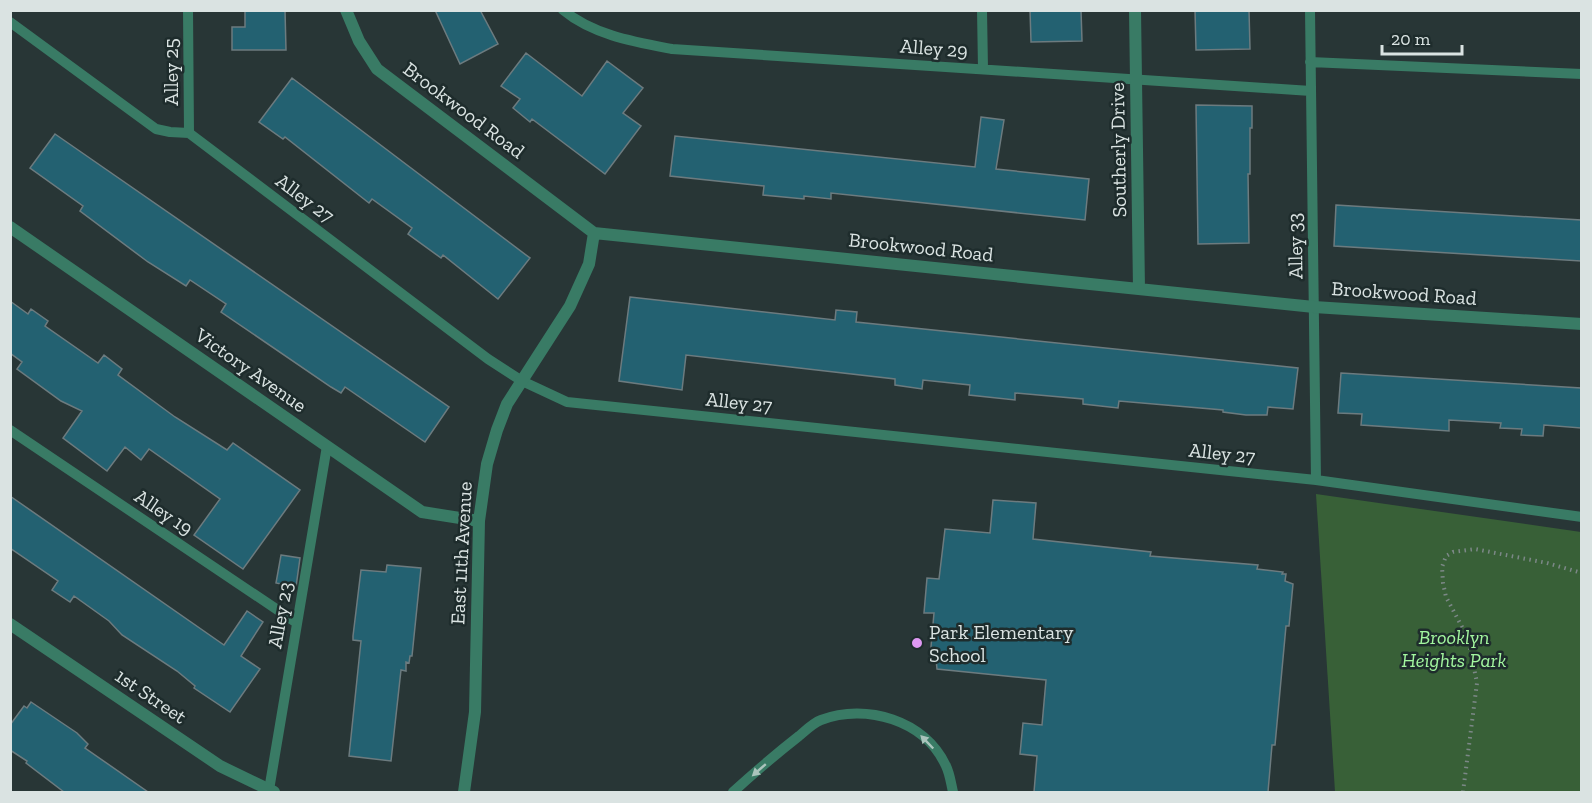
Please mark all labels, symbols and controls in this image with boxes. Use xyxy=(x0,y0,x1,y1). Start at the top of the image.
scale bar xyxy=(1382,18,1462,56)
text: 20 m xyxy=(1391,28,1431,50)
street label: Alley 29 xyxy=(899,34,969,62)
street label: Alley 25 xyxy=(159,38,183,106)
street label: Brookwood Road xyxy=(399,57,529,163)
street label: Southerly Drive xyxy=(1105,82,1131,218)
street label: Alley 27 xyxy=(271,168,339,228)
street label: Alley 33 xyxy=(1282,213,1308,279)
street label: Brookwood Road xyxy=(847,227,995,267)
street label: Brookwood Road xyxy=(1331,276,1477,310)
street label: Victory Avenue xyxy=(190,322,311,417)
street label: Alley 27 xyxy=(705,387,774,417)
street label: Alley 27 xyxy=(1188,438,1257,468)
street label: East 11th Avenue xyxy=(445,481,477,625)
street label: Alley 19 xyxy=(130,484,198,540)
street label: Alley 23 xyxy=(262,580,298,650)
place label: Park Elementary School xyxy=(929,620,1074,667)
park label: Brooklyn Heights Park xyxy=(1402,625,1506,672)
marker: Park Elementary School xyxy=(910,636,924,650)
street label: 1st Street xyxy=(111,663,192,729)
one-way arrow xyxy=(921,735,935,749)
one-way arrow xyxy=(751,763,767,776)

